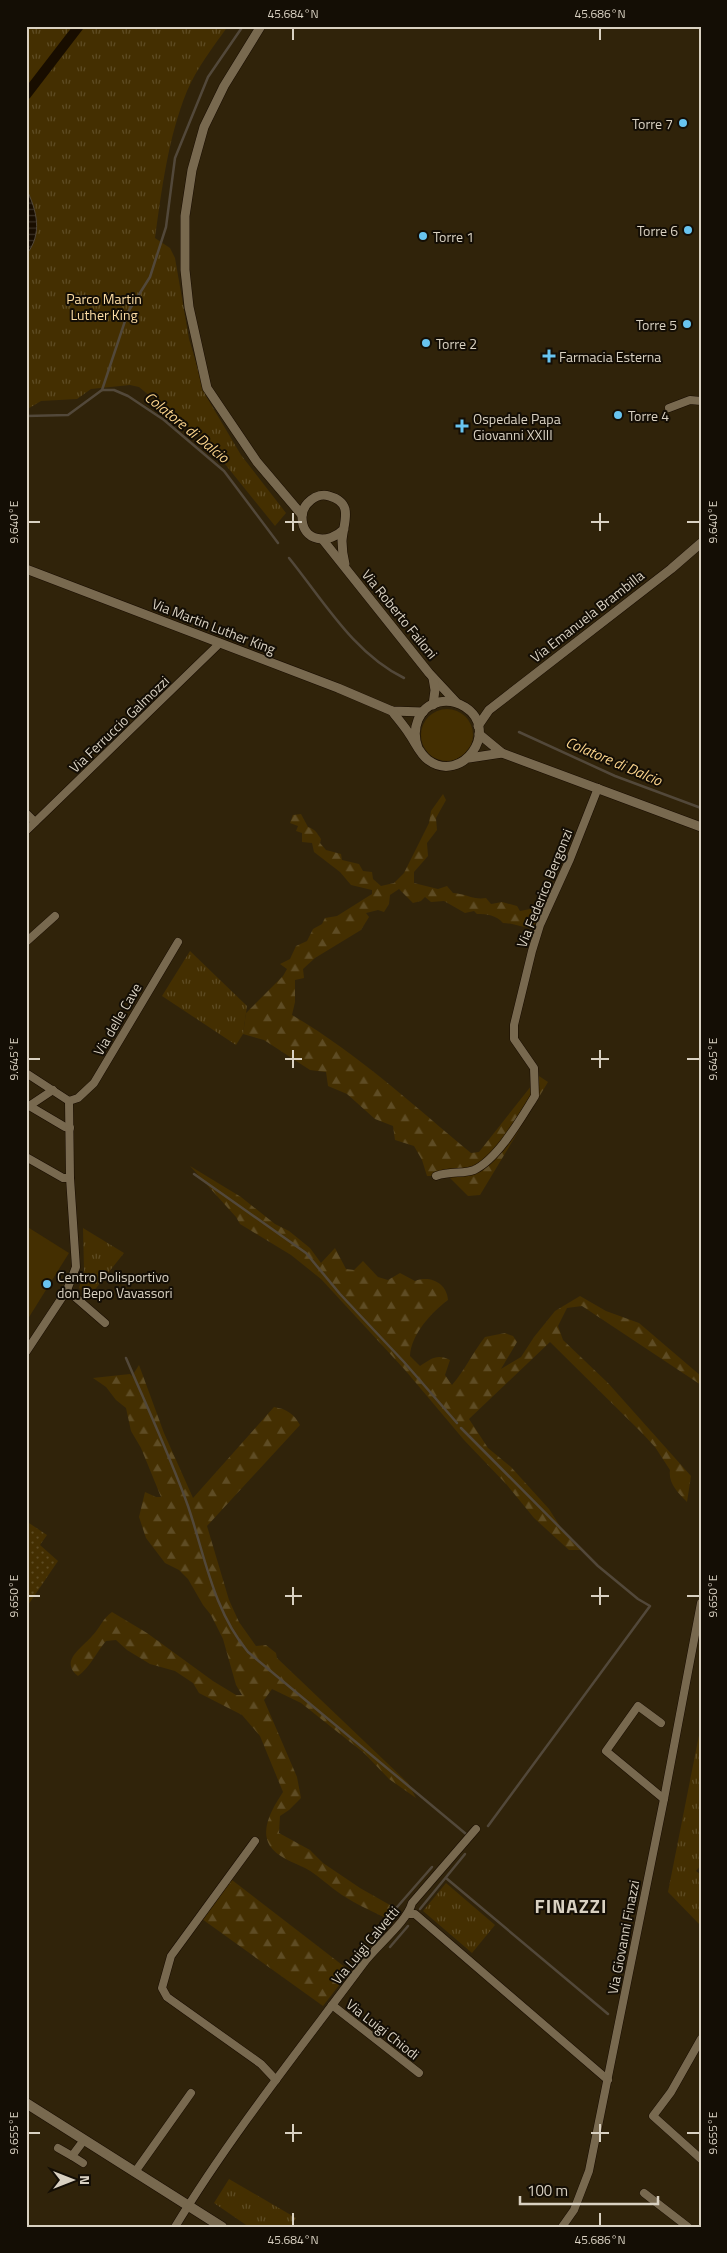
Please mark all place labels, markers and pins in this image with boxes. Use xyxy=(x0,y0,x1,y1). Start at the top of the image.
place label: Torre 7 xyxy=(632,113,673,134)
marker: Torre 7 xyxy=(677,117,689,129)
place label: Torre 6 xyxy=(637,220,678,241)
marker: Torre 6 xyxy=(682,224,694,236)
place label: Torre 1 xyxy=(433,226,474,247)
marker: Torre 1 xyxy=(417,230,429,242)
place label: Torre 5 xyxy=(636,314,677,335)
marker: Torre 5 xyxy=(681,318,693,330)
place label: Torre 2 xyxy=(436,333,477,354)
marker: Torre 2 xyxy=(420,337,432,349)
place label: Farmacia Esterna xyxy=(559,346,661,367)
marker: Farmacia Esterna xyxy=(543,350,555,362)
place label: Torre 4 xyxy=(628,405,669,426)
place label: Ospedale Papa Giovanni XXIII xyxy=(473,408,561,445)
marker: Torre 4 xyxy=(612,409,624,421)
marker: Ospedale Papa Giovanni XXIII xyxy=(455,419,469,433)
place label: Centro Polisportivo don Bepo Vavassori xyxy=(57,1266,173,1303)
marker: Centro Polisportivo don Bepo Vavassori xyxy=(41,1278,53,1290)

